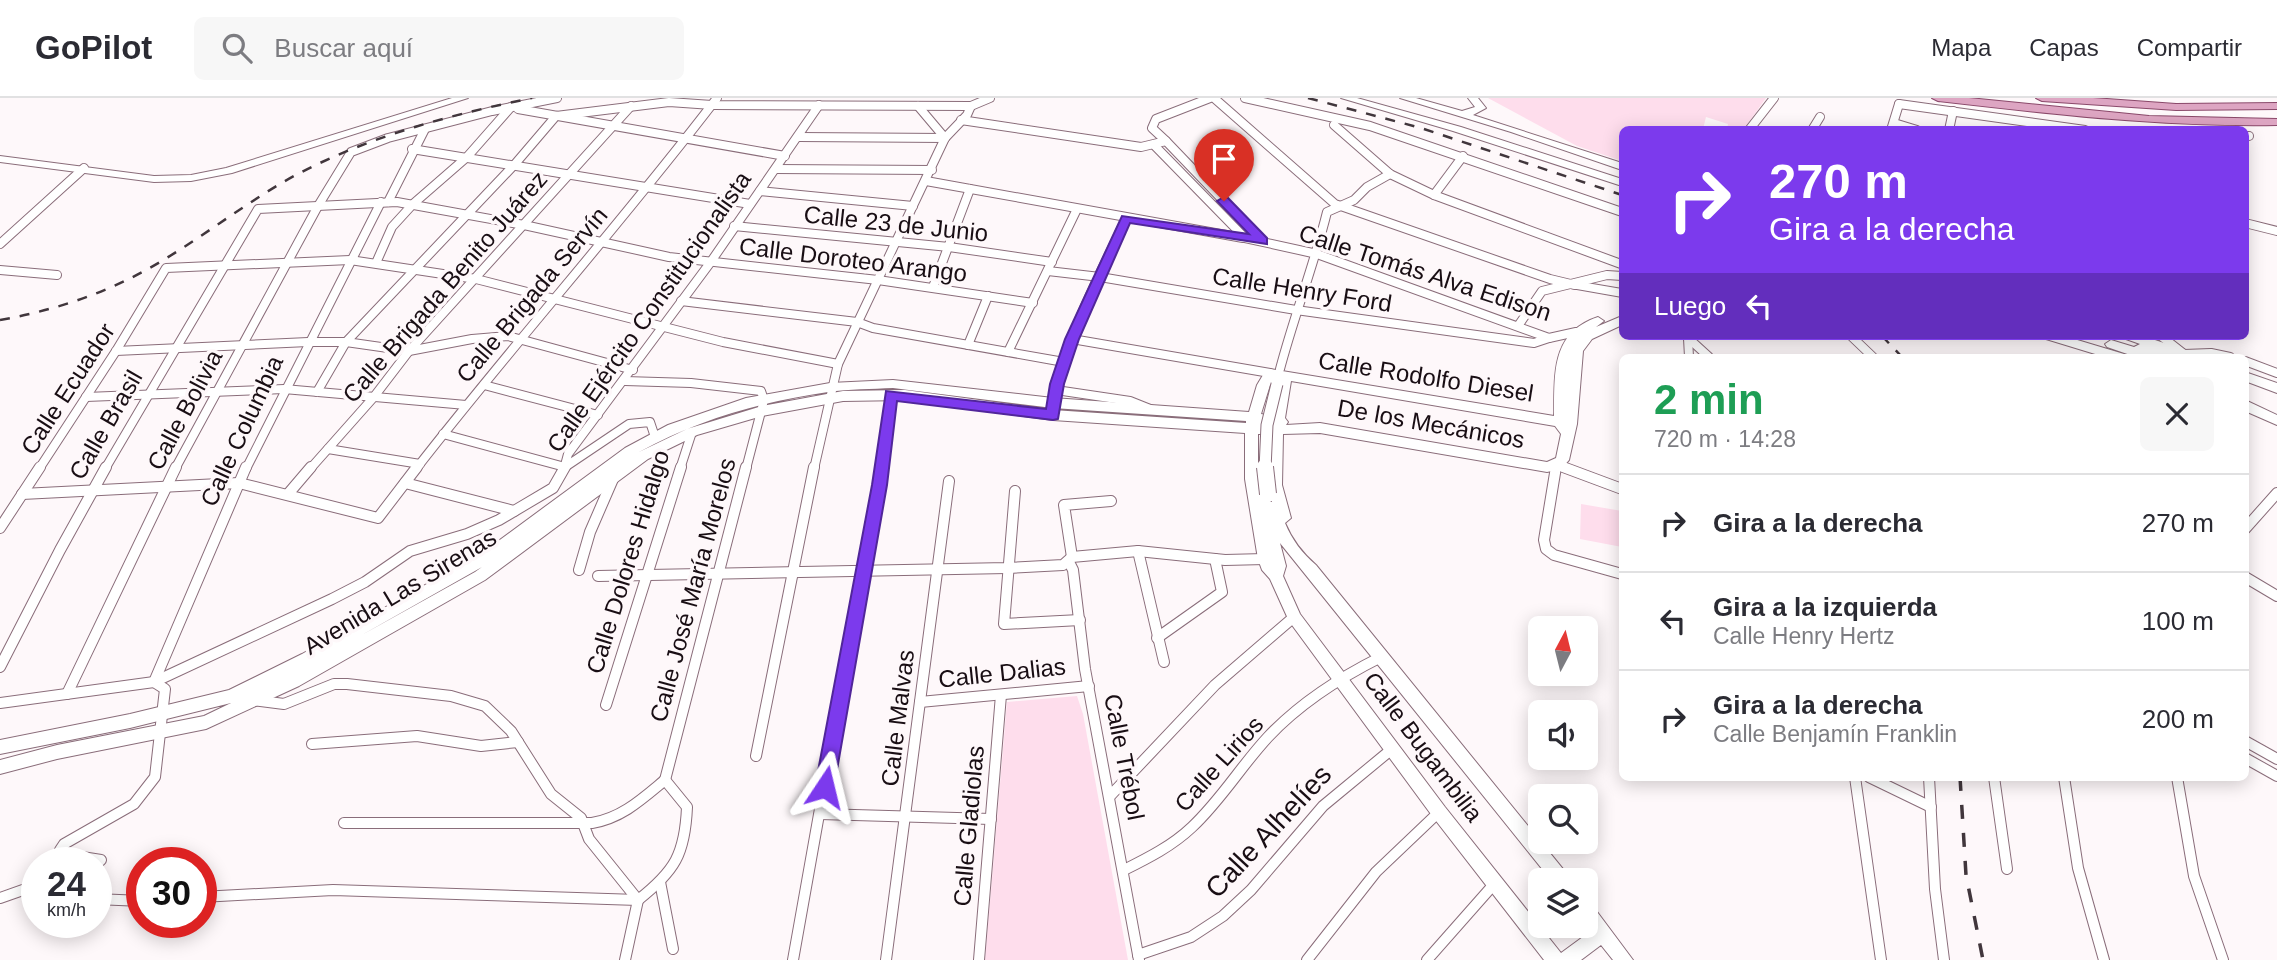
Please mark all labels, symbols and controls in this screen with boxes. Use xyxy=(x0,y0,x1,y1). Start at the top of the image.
search box xyxy=(194,17,684,80)
text: GoPilot xyxy=(35,29,152,66)
icon: search xyxy=(218,29,256,67)
text: Buscar aquí xyxy=(274,33,413,63)
text: Mapa xyxy=(1931,34,1991,61)
text: Capas xyxy=(2029,34,2099,61)
text: Compartir xyxy=(2137,34,2242,61)
pin xyxy=(1194,129,1254,201)
icon: arrive xyxy=(1205,140,1243,178)
icon: right xyxy=(1654,154,1745,245)
text: 270 m xyxy=(1769,154,1908,208)
street label: Calle Brigada Benito Juárez xyxy=(337,166,552,408)
street label: Calle Ejército Constitucionalista xyxy=(541,166,756,457)
street label: Calle 23 de Junio xyxy=(802,200,990,247)
street label: Calle Brigada Servín xyxy=(451,202,613,388)
text: Gira a la derecha xyxy=(1769,211,2014,247)
street label: Calle Tomás Alva Edison xyxy=(1296,219,1555,326)
street label: Calle Doroteo Arango xyxy=(738,232,969,287)
street label: Calle Henry Ford xyxy=(1210,262,1394,317)
icon: left xyxy=(1740,287,1778,325)
text: Luego xyxy=(1654,291,1726,321)
street label: Calle Ecuador xyxy=(15,318,120,459)
street label: Calle Bolivia xyxy=(142,345,228,474)
street label: Calle Rodolfo Diesel xyxy=(1317,346,1536,407)
street label: Calle Columbia xyxy=(195,351,288,510)
street label: Calle Brasil xyxy=(64,365,148,484)
text: 2 min xyxy=(1654,376,1764,423)
button: close xyxy=(2140,377,2214,451)
street label: De los Mecánicos xyxy=(1335,394,1527,453)
text: 720 m · 14:28 xyxy=(1654,426,1796,452)
street label: Calle Dolores Hidalgo xyxy=(581,447,674,677)
street label: Calle José María Morelos xyxy=(644,455,741,725)
icon: right xyxy=(1654,504,1692,542)
text: Gira a la derecha xyxy=(1713,508,1923,538)
text: 270 m xyxy=(2142,508,2214,538)
street label: Avenida Las Sirenas xyxy=(299,523,501,660)
text: Gira a la izquierda xyxy=(1713,592,1937,622)
icon: left xyxy=(1654,602,1692,640)
text: 100 m xyxy=(2142,606,2214,636)
north arrow xyxy=(1528,616,1598,686)
map controls xyxy=(1528,616,1598,938)
text: Calle Henry Hertz xyxy=(1713,623,1895,649)
street label: Calle Malvas xyxy=(876,648,919,788)
street label: Calle Dalias xyxy=(937,652,1067,693)
street label: Calle Bugambilia xyxy=(1358,667,1489,827)
text: Gira a la derecha xyxy=(1713,690,1923,720)
street label: Calle Trébol xyxy=(1099,691,1150,822)
button: sound xyxy=(1528,700,1598,770)
icon: right xyxy=(1654,700,1692,738)
text: 200 m xyxy=(2142,704,2214,734)
street label: Calle Lirios xyxy=(1169,711,1268,817)
text: Calle Benjamín Franklin xyxy=(1713,721,1957,747)
street label: Calle Gladiolas xyxy=(948,744,989,908)
position arrow xyxy=(788,750,862,824)
street label: Calle Alhelíes xyxy=(1199,759,1338,904)
button: search xyxy=(1528,784,1598,854)
speed limit sign: 30 xyxy=(126,847,217,938)
text: 24 xyxy=(47,864,86,903)
button: layers xyxy=(1528,868,1598,938)
text: km/h xyxy=(47,900,86,920)

